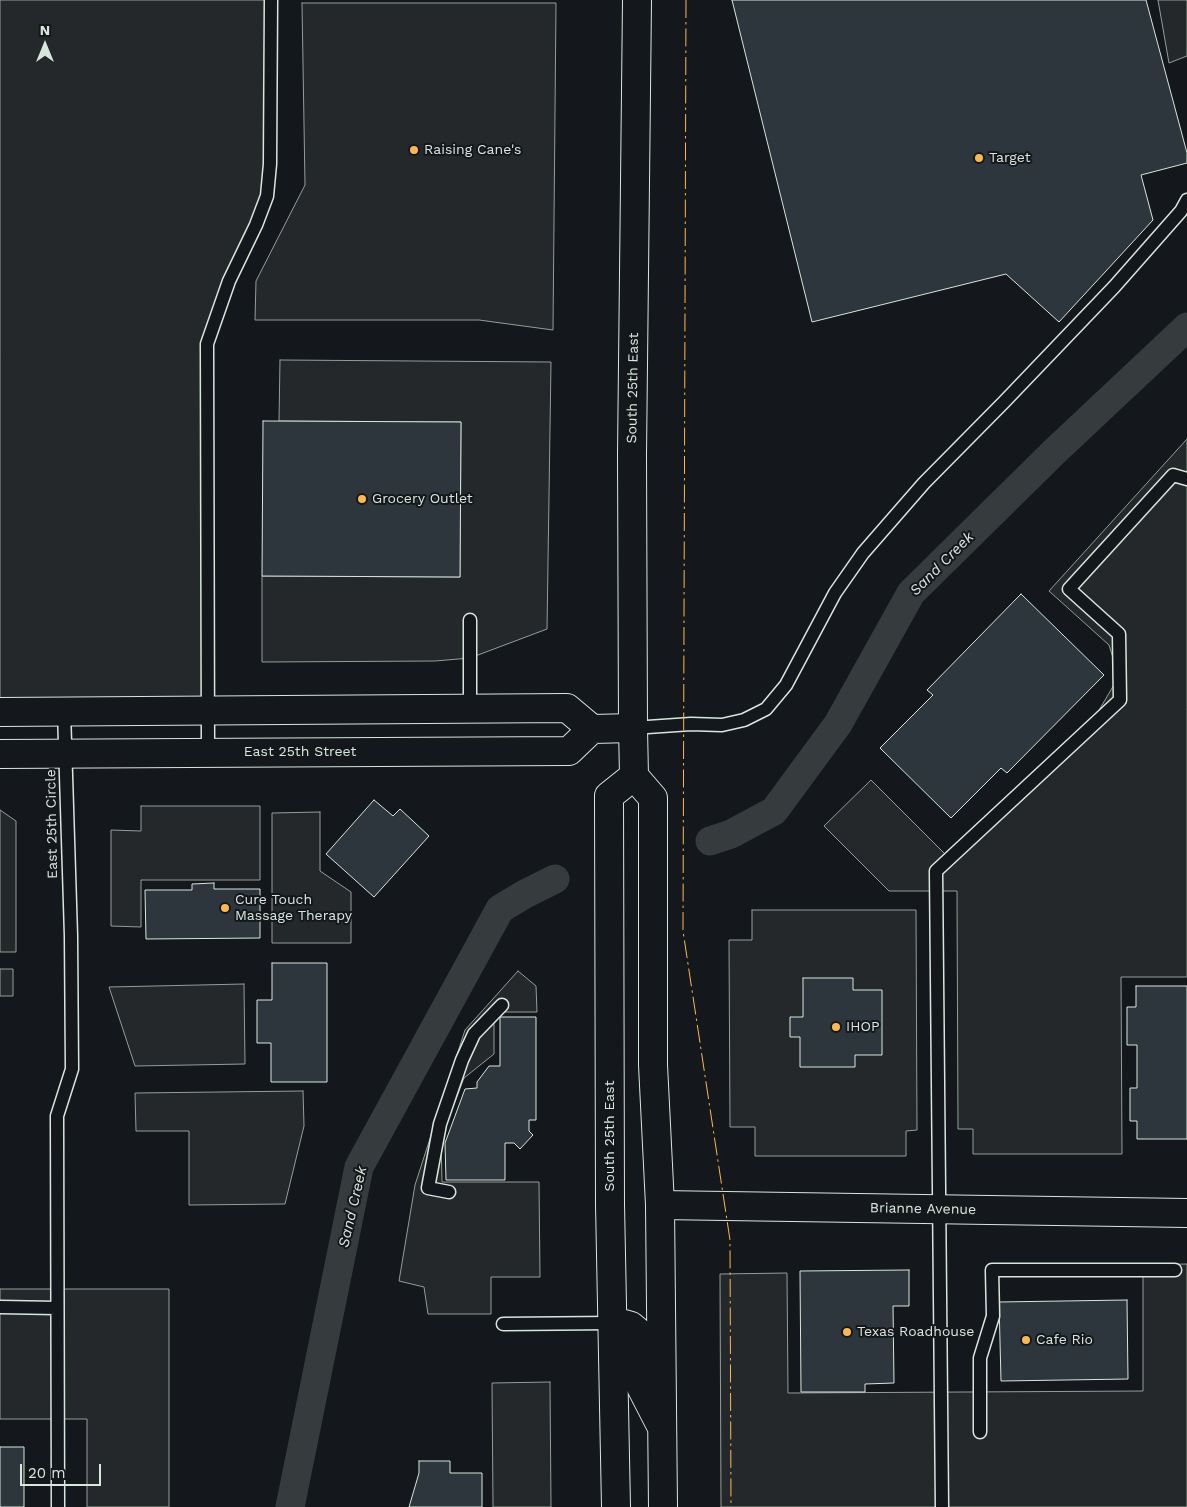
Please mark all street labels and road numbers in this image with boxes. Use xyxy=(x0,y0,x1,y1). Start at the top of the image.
street label: South 25th East xyxy=(624,332,642,444)
street label: East 25th Street xyxy=(244,744,356,760)
street label: East 25th Circle xyxy=(43,769,61,879)
street label: South 25th East xyxy=(602,1080,618,1192)
street label: Brianne Avenue xyxy=(870,1200,976,1218)

